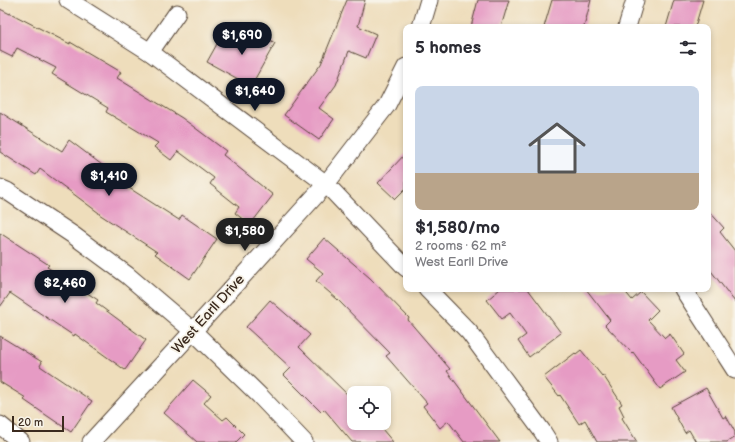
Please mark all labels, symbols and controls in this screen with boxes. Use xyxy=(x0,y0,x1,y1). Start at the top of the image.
pin: $1,690 xyxy=(209,22,275,56)
text: $1,690 xyxy=(222,27,262,43)
icon: filters xyxy=(677,37,699,59)
text: 5 homes xyxy=(415,38,481,58)
pin: $1,640 xyxy=(222,78,288,112)
text: $1,640 xyxy=(235,83,275,99)
icon: home xyxy=(521,112,593,184)
pin: $1,410 xyxy=(76,163,142,197)
text: $1,410 xyxy=(90,168,128,184)
pin: $1,580 xyxy=(212,218,278,252)
text: $1,580/mo xyxy=(415,218,500,238)
text: $1,580 xyxy=(225,223,265,239)
text: 2 rooms · 62 m² xyxy=(415,238,507,254)
text: West Earll Drive xyxy=(415,254,508,270)
pin: $2,460 xyxy=(32,270,98,304)
street label: West Earll Drive xyxy=(168,271,248,357)
text: $2,460 xyxy=(44,275,86,291)
map controls xyxy=(347,386,391,430)
button: locate xyxy=(347,386,391,430)
scale bar xyxy=(12,414,64,433)
text: 20 m xyxy=(18,416,43,429)

